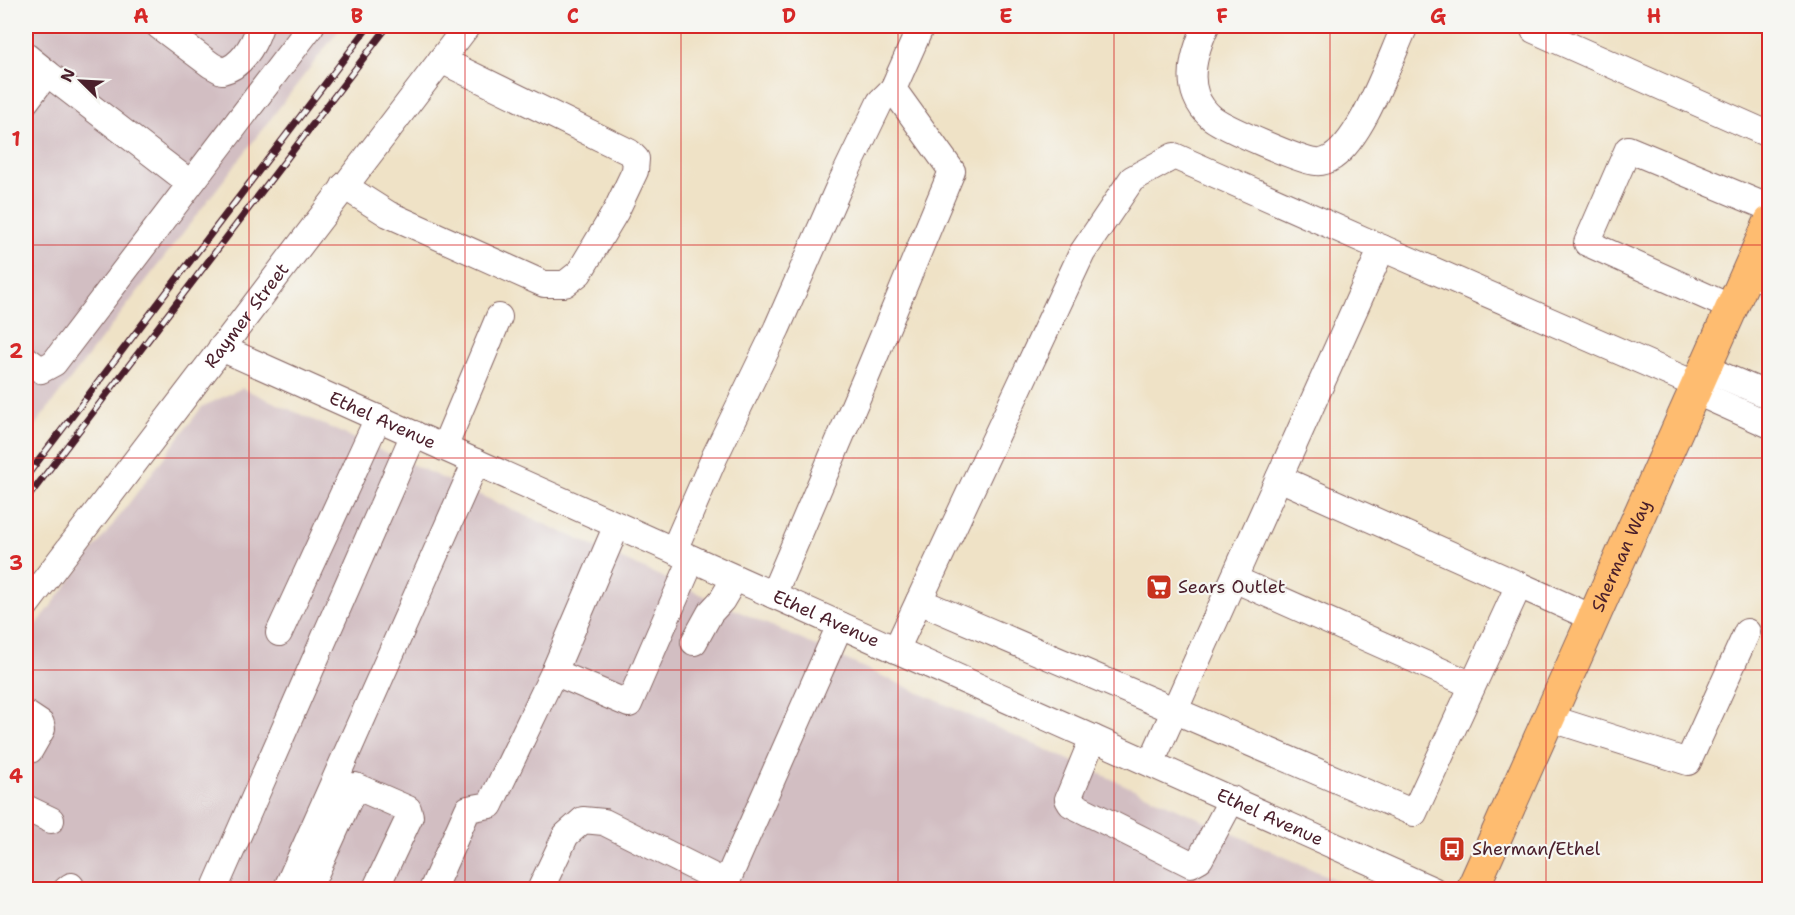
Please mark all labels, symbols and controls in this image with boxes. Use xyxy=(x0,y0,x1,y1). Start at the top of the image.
text: A xyxy=(133,3,149,29)
text: B xyxy=(351,3,363,29)
text: C xyxy=(567,3,579,29)
text: D xyxy=(782,3,796,29)
text: E xyxy=(999,3,1013,29)
text: F xyxy=(1216,3,1228,29)
text: G xyxy=(1430,3,1446,29)
text: H xyxy=(1647,3,1661,29)
north arrow xyxy=(51,51,111,111)
text: N xyxy=(56,65,80,85)
text: 1 xyxy=(11,126,21,152)
street label: Raymer Street xyxy=(199,258,294,373)
text: 2 xyxy=(9,338,23,364)
street label: Ethel Avenue xyxy=(325,386,440,455)
street label: Sherman Way xyxy=(1586,496,1657,616)
text: 3 xyxy=(9,550,23,576)
supermarket icon: Sears Outlet xyxy=(1144,572,1174,602)
place label: Sears Outlet xyxy=(1178,575,1286,599)
street label: Ethel Avenue xyxy=(769,584,883,653)
text: 4 xyxy=(9,763,23,789)
street label: Ethel Avenue xyxy=(1213,783,1327,851)
bus stop icon: Sherman/Ethel xyxy=(1437,834,1467,864)
place label: Sherman/Ethel xyxy=(1472,837,1601,861)

